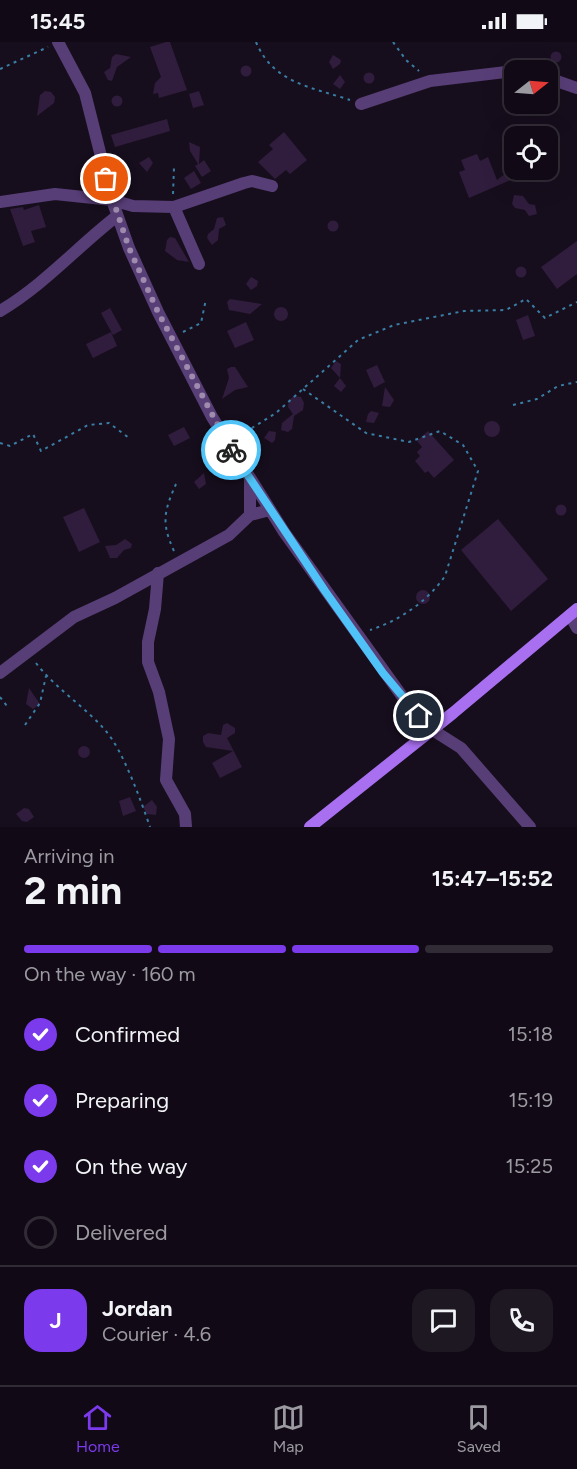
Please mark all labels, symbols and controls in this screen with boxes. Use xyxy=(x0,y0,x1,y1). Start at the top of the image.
text: 15:45 xyxy=(30,8,85,35)
north arrow xyxy=(504,60,558,114)
map controls xyxy=(504,60,558,180)
button: locate xyxy=(504,126,558,180)
pin xyxy=(80,153,131,204)
icon: bag xyxy=(89,162,122,195)
courier xyxy=(201,420,261,480)
icon: bike xyxy=(215,434,248,467)
pin xyxy=(393,690,444,741)
icon: home xyxy=(402,699,435,732)
text: Arriving in xyxy=(24,844,114,868)
text: 15:47–15:52 xyxy=(432,865,553,892)
text: 2 min xyxy=(24,867,122,914)
text: On the way · 160 m xyxy=(24,962,196,986)
icon: check xyxy=(24,1018,57,1051)
text: Confirmed xyxy=(75,1021,180,1048)
text: 15:18 xyxy=(508,1022,553,1046)
icon: check xyxy=(24,1084,57,1117)
text: Preparing xyxy=(75,1087,169,1114)
text: 15:19 xyxy=(509,1088,553,1112)
icon: check xyxy=(24,1150,57,1183)
text: On the way xyxy=(75,1153,187,1180)
text: 15:25 xyxy=(506,1154,553,1178)
text: Delivered xyxy=(75,1219,168,1246)
button: chat xyxy=(412,1289,475,1352)
button: phone xyxy=(490,1289,553,1352)
text: Jordan xyxy=(102,1295,173,1322)
text: J xyxy=(49,1307,62,1334)
text: Courier · 4.6 xyxy=(102,1322,211,1346)
tab: Home xyxy=(76,1401,120,1456)
tab: Map xyxy=(272,1401,305,1456)
tab: Saved xyxy=(457,1401,501,1456)

